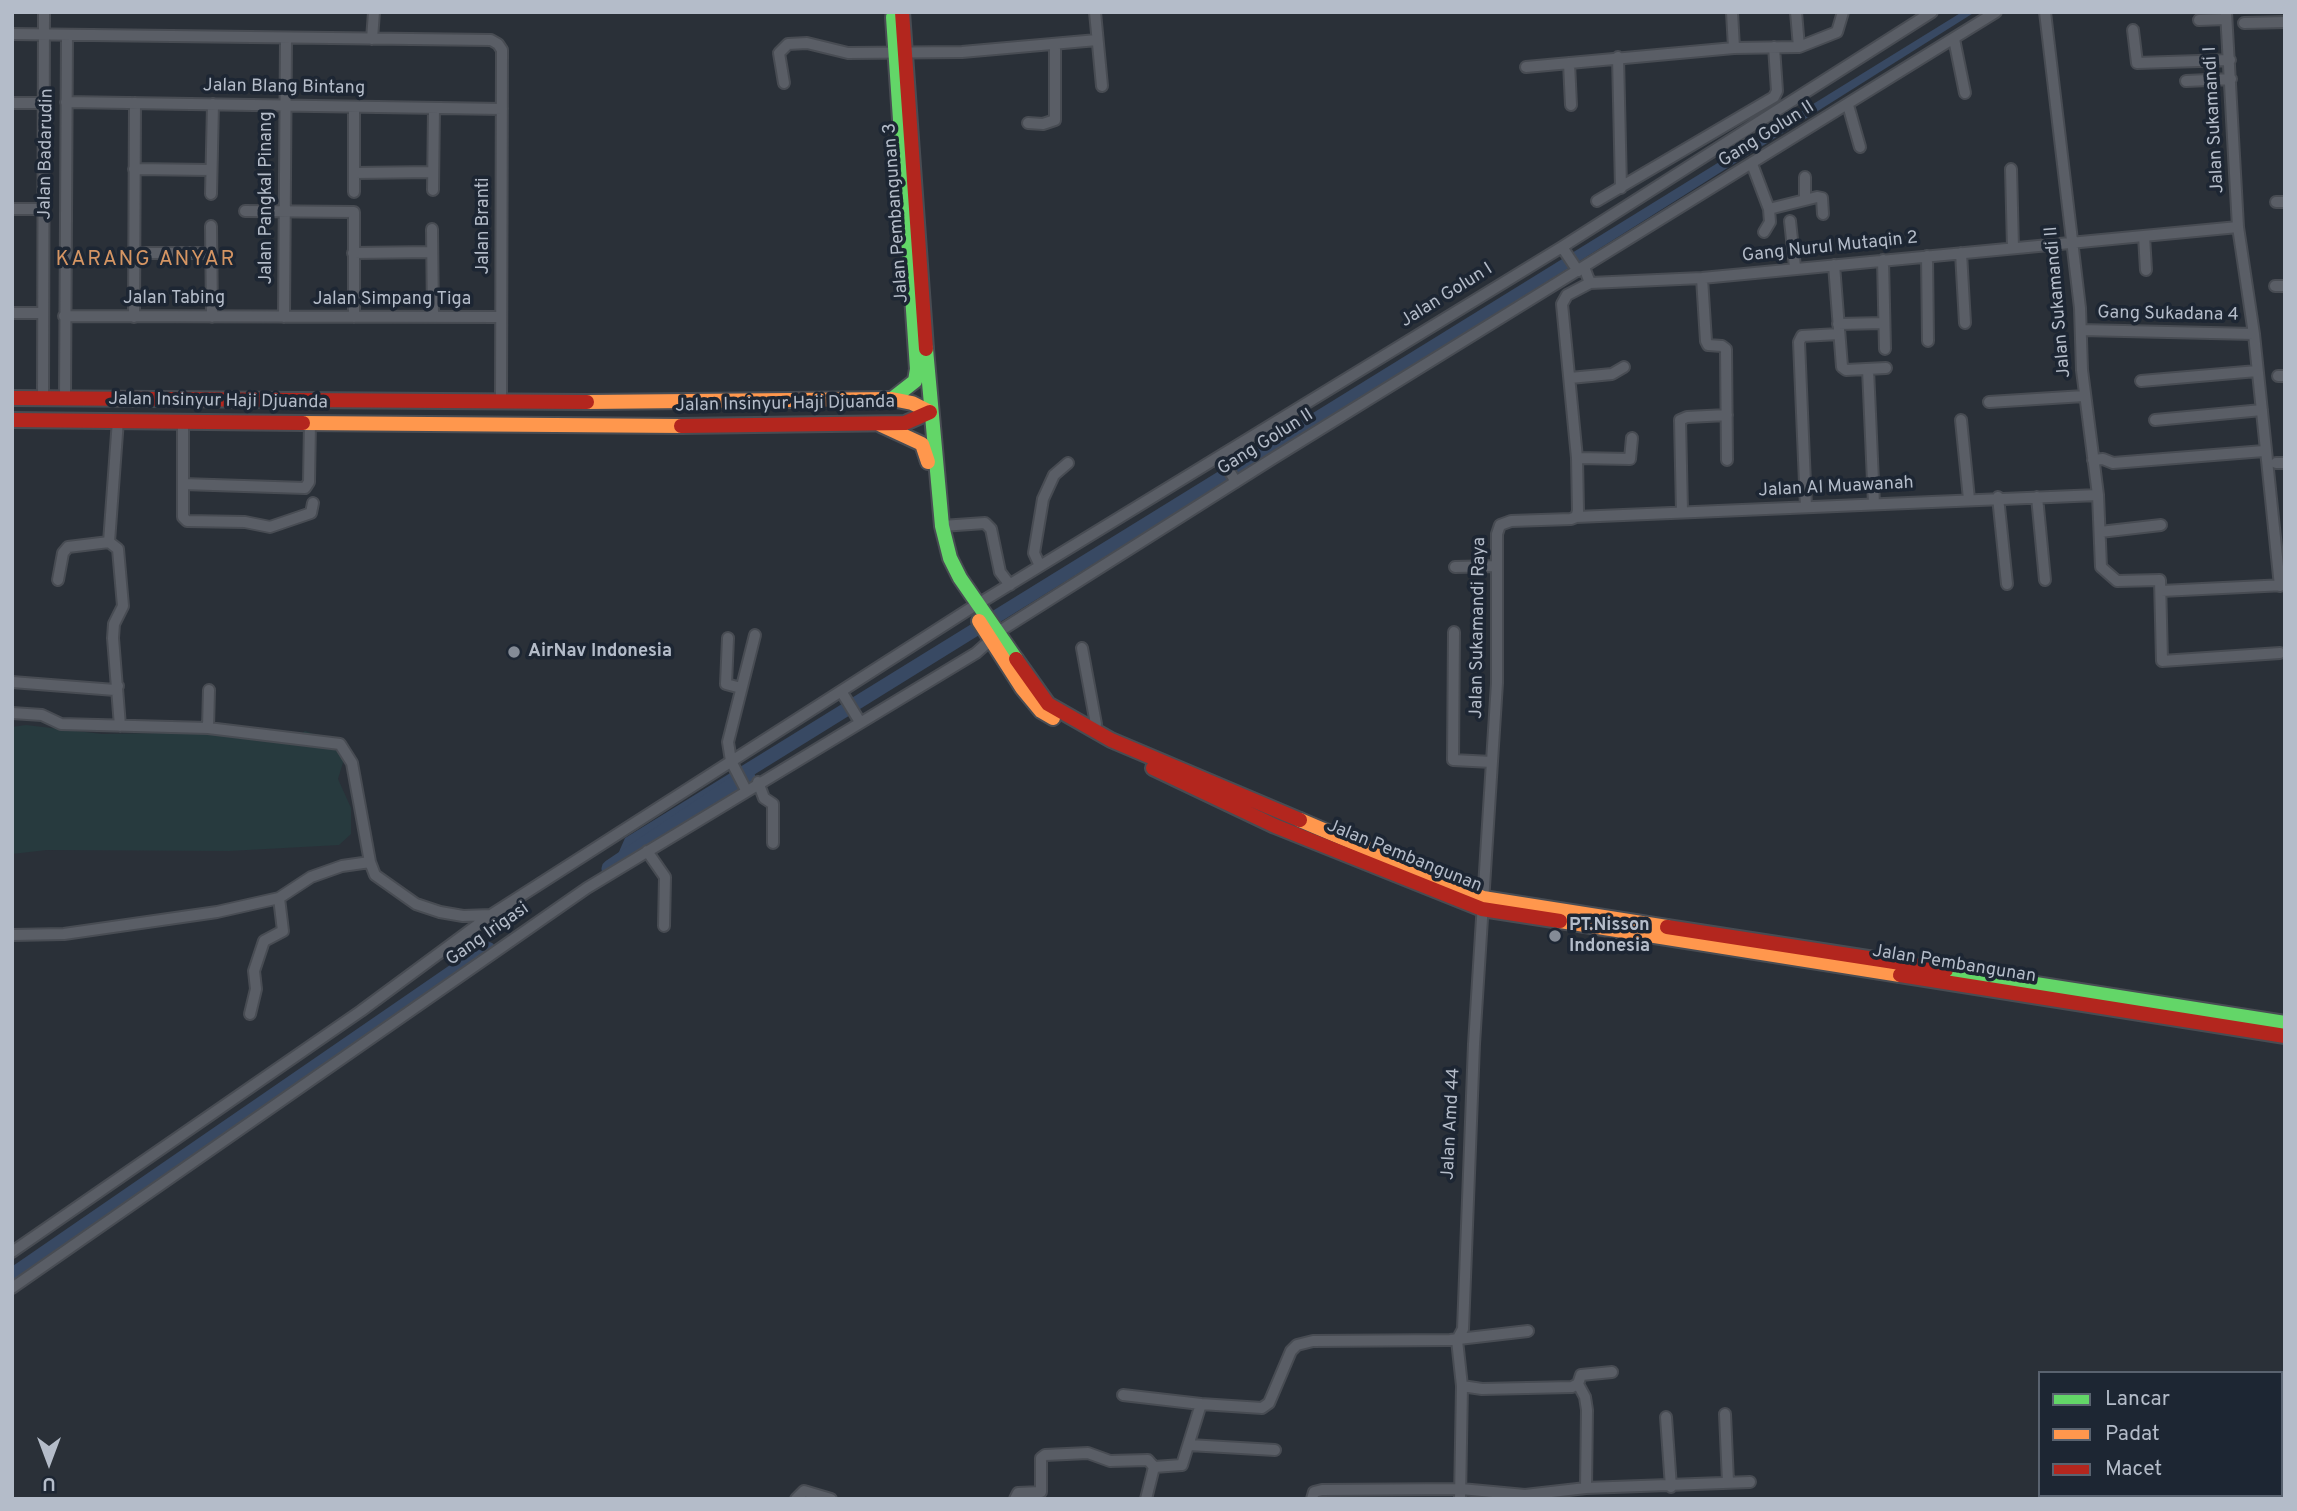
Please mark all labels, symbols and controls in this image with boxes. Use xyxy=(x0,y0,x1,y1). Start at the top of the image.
street label: Jalan Sukamandi I xyxy=(2200,46,2230,194)
street label: Jalan Blang Bintang xyxy=(203,76,365,100)
street label: Jalan Badarudin xyxy=(35,88,59,220)
street label: Gang Golun II xyxy=(1715,97,1819,173)
street label: Jalan Pangkal Pinang xyxy=(256,111,278,285)
street label: Jalan Pembangunan 3 xyxy=(880,122,914,304)
street label: Jalan Branti xyxy=(473,177,495,275)
street label: Jalan Sukamandi II xyxy=(2042,225,2076,379)
street label: Gang Nurul Mutaqin 2 xyxy=(1741,228,1919,268)
district label: KARANG ANYAR xyxy=(57,248,235,274)
street label: Jalan Golun I xyxy=(1397,259,1497,333)
street label: Jalan Tabing xyxy=(123,288,225,310)
street label: Jalan Simpang Tiga xyxy=(313,289,471,311)
street label: Gang Sukadana 4 xyxy=(2097,303,2239,327)
street label: Jalan Insinyur Haji Djuanda xyxy=(108,389,328,415)
street label: Jalan Insinyur Haji Djuanda xyxy=(675,392,895,418)
street label: Gang Golun II xyxy=(1214,405,1318,481)
street label: Jalan Al Muawanah xyxy=(1758,473,1914,503)
street label: Jalan Sukamandi Raya xyxy=(1467,537,1491,719)
place label: AirNav Indonesia xyxy=(528,641,672,663)
marker: AirNav Indonesia xyxy=(506,644,522,660)
street label: Jalan Pembangunan xyxy=(1323,816,1485,898)
street label: Gang Irigasi xyxy=(442,899,534,971)
place label: PT.Nisson Indonesia xyxy=(1569,915,1650,958)
marker: PT.Nisson Indonesia xyxy=(1547,928,1563,944)
street label: Jalan Pembangunan xyxy=(1871,941,2037,989)
street label: Jalan Amd 44 xyxy=(1438,1067,1466,1181)
legend xyxy=(2038,1371,2283,1497)
text: Lancar xyxy=(2105,1386,2170,1413)
text: Padat xyxy=(2105,1421,2160,1448)
north arrow xyxy=(14,1427,84,1497)
text: Macet xyxy=(2105,1456,2162,1483)
text: U xyxy=(42,1471,56,1495)

